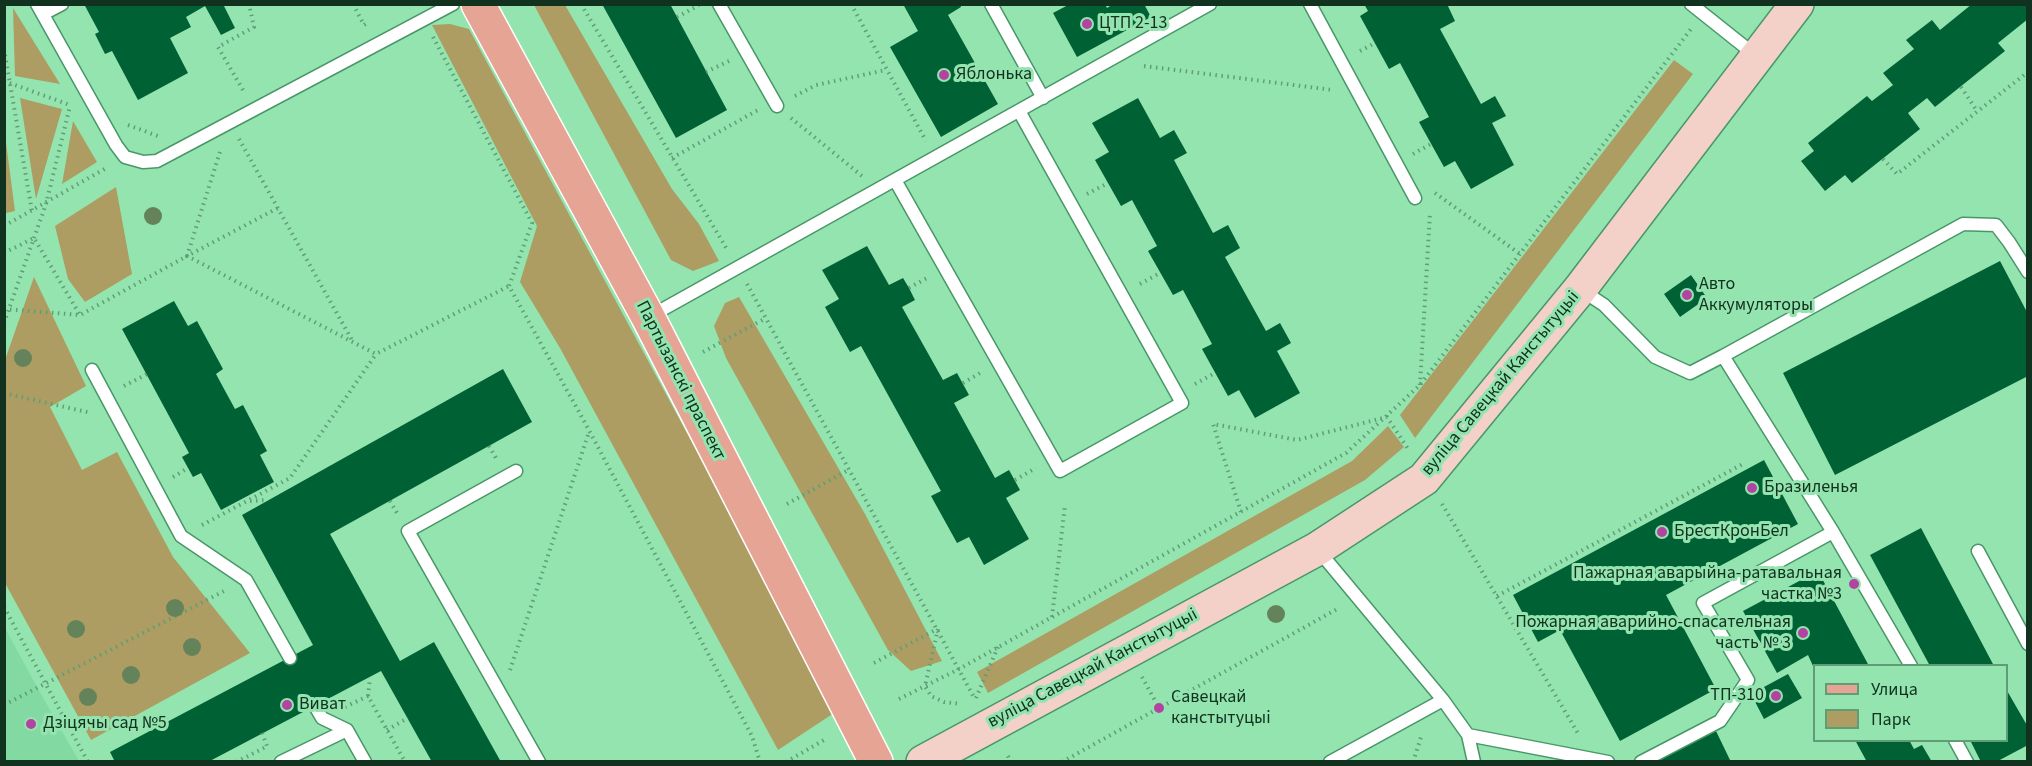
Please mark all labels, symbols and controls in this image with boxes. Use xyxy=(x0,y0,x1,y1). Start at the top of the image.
place label: ЦТП 2-13 xyxy=(1099,13,1167,35)
marker: ЦТП 2-13 xyxy=(1080,17,1094,31)
place label: Яблонька xyxy=(956,64,1032,86)
marker: Яблонька xyxy=(937,68,951,82)
place label: Авто Аккумуляторы xyxy=(1699,274,1813,316)
street label: вуліца Савецкай Канстытуцыі xyxy=(1417,287,1585,481)
marker: Авто Аккумуляторы xyxy=(1680,288,1694,302)
street label: Партызанскі праспект xyxy=(630,298,730,464)
place label: Бразиленья xyxy=(1764,477,1858,499)
marker: Бразиленья xyxy=(1745,481,1759,495)
place label: БрестКронБел xyxy=(1674,521,1789,543)
marker: БрестКронБел xyxy=(1655,525,1669,539)
place label: Пажарная аварыйна-ратавальная частка №3 xyxy=(1573,563,1842,606)
marker: Пажарная аварыйна-ратавальная частка №3 xyxy=(1847,577,1861,591)
street label: вуліца Савецкай Канстытуцыі xyxy=(984,604,1202,734)
place label: Пожарная аварийно-спасательная часть № 3 xyxy=(1515,612,1791,654)
marker: Пожарная аварийно-спасательная часть № 3 xyxy=(1796,626,1810,640)
legend xyxy=(1813,664,2008,742)
text: Улица xyxy=(1871,677,1918,702)
place label: ТП-310 xyxy=(1710,685,1764,707)
place label: Савецкай канстытуцыі xyxy=(1171,687,1271,730)
marker: ТП-310 xyxy=(1769,689,1783,703)
place label: Виват xyxy=(299,694,346,716)
marker: Виват xyxy=(280,698,294,712)
marker: Савецкай канстытуцыі xyxy=(1152,701,1166,715)
text: Парк xyxy=(1871,707,1911,732)
place label: Дзіцячы сад №5 xyxy=(43,713,167,735)
marker: Дзіцячы сад №5 xyxy=(24,717,38,731)

